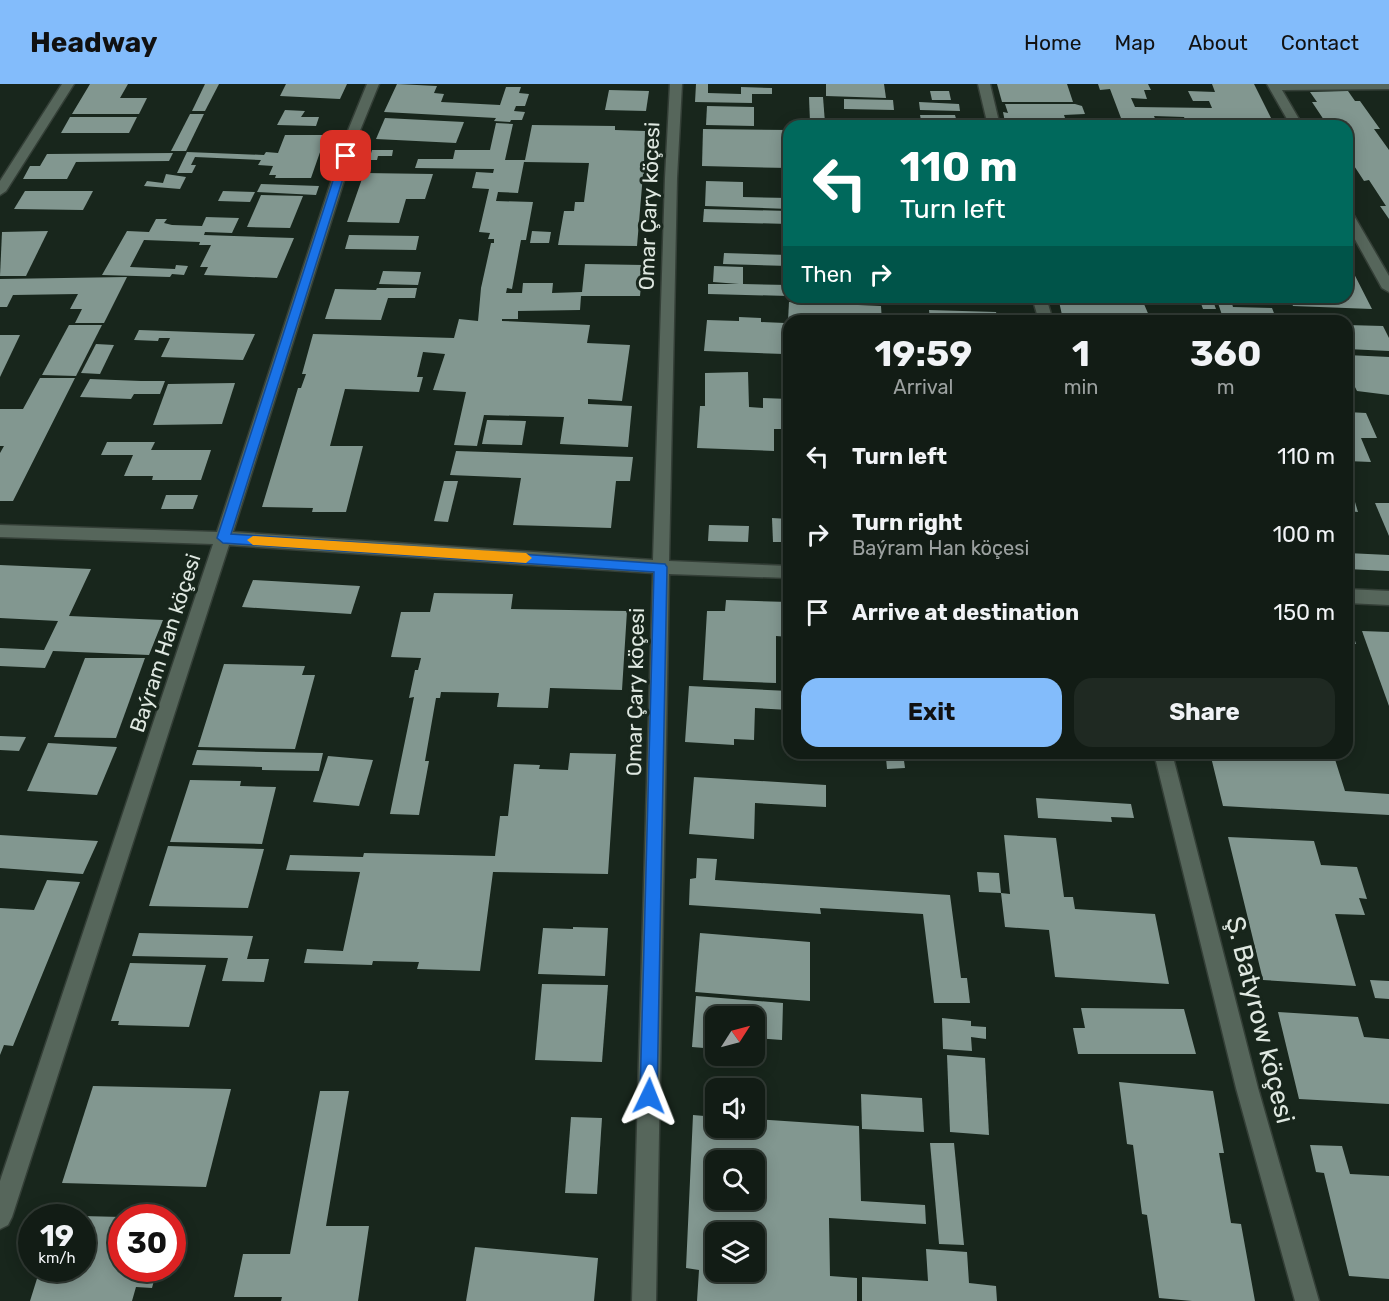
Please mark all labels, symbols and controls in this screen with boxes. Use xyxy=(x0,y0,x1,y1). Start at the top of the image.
text: Headway xyxy=(30,26,157,59)
text: Home xyxy=(1024,30,1081,55)
text: Map xyxy=(1114,30,1155,55)
text: About xyxy=(1188,30,1248,55)
text: Contact xyxy=(1281,30,1359,55)
street label: Omar Çary köçesi xyxy=(634,121,664,291)
pin xyxy=(320,130,371,181)
icon: arrive xyxy=(329,139,362,172)
text: 110 m xyxy=(900,142,1018,192)
icon: left xyxy=(801,144,879,222)
text: Turn left xyxy=(900,193,1005,225)
icon: right xyxy=(864,258,897,291)
text: Then xyxy=(801,261,852,288)
text: 19:59 xyxy=(874,332,972,375)
text: 1 xyxy=(1072,332,1090,375)
text: 360 xyxy=(1190,332,1262,375)
text: Arrival xyxy=(893,375,953,399)
text: min xyxy=(1064,375,1098,399)
text: m xyxy=(1217,375,1235,399)
icon: left xyxy=(801,440,834,473)
text: Turn left xyxy=(852,443,947,470)
text: 110 m xyxy=(1277,443,1335,470)
text: Turn right xyxy=(852,509,962,536)
icon: right xyxy=(801,518,834,551)
text: 100 m xyxy=(1273,521,1335,548)
text: Baýram Han köçesi xyxy=(852,536,1029,560)
street label: Baýram Han köçesi xyxy=(124,551,206,735)
icon: arrive xyxy=(801,596,834,629)
text: Arrive at destination xyxy=(852,599,1079,626)
text: 150 m xyxy=(1274,599,1335,626)
street label: Omar Çary köçesi xyxy=(621,608,649,776)
button: Exit xyxy=(801,678,1062,747)
button: Share xyxy=(1074,678,1335,747)
street label: Ş. Batyrow köçesi xyxy=(1219,913,1301,1127)
north arrow xyxy=(705,1006,765,1066)
map controls xyxy=(705,1006,765,1282)
position arrow xyxy=(617,1064,681,1128)
button: sound xyxy=(705,1078,765,1138)
button: search xyxy=(705,1150,765,1210)
speed limit sign: 30 xyxy=(108,1204,186,1282)
text: 19 xyxy=(40,1218,74,1254)
button: layers xyxy=(705,1222,765,1282)
text: km/h xyxy=(38,1249,76,1267)

